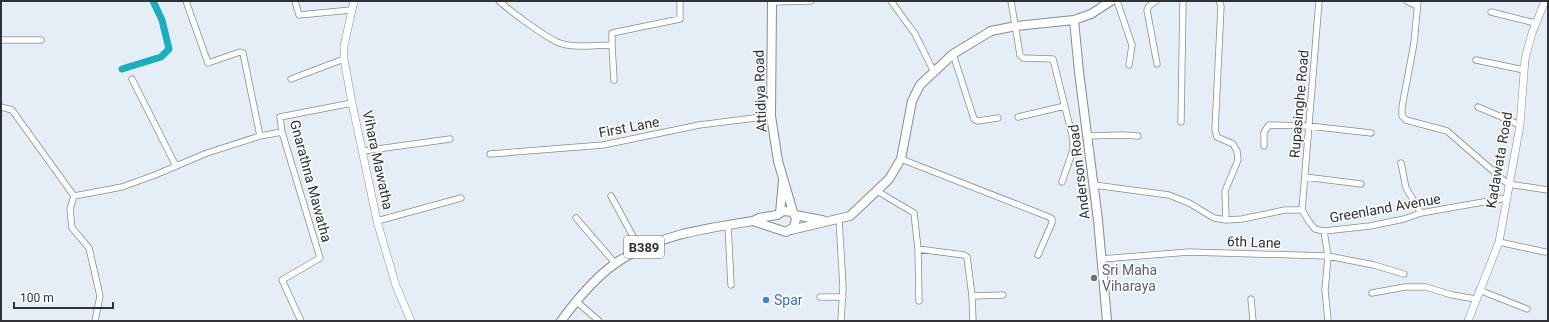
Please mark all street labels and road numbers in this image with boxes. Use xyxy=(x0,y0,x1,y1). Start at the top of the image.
street label: Attidiya Road xyxy=(751,49,769,133)
street label: Rupasinghe Road xyxy=(1286,49,1312,159)
street label: Vihara Mawatha xyxy=(360,109,396,211)
street label: Kadawata Road xyxy=(1483,110,1515,210)
street label: First Lane xyxy=(597,113,661,141)
street label: Gnarathna Mawatha xyxy=(287,118,335,244)
street label: Anderson Road xyxy=(1065,124,1093,220)
street label: Greenland Avenue xyxy=(1328,190,1442,226)
street label: 6th Lane xyxy=(1227,233,1281,251)
road number: B389 xyxy=(624,236,664,258)

